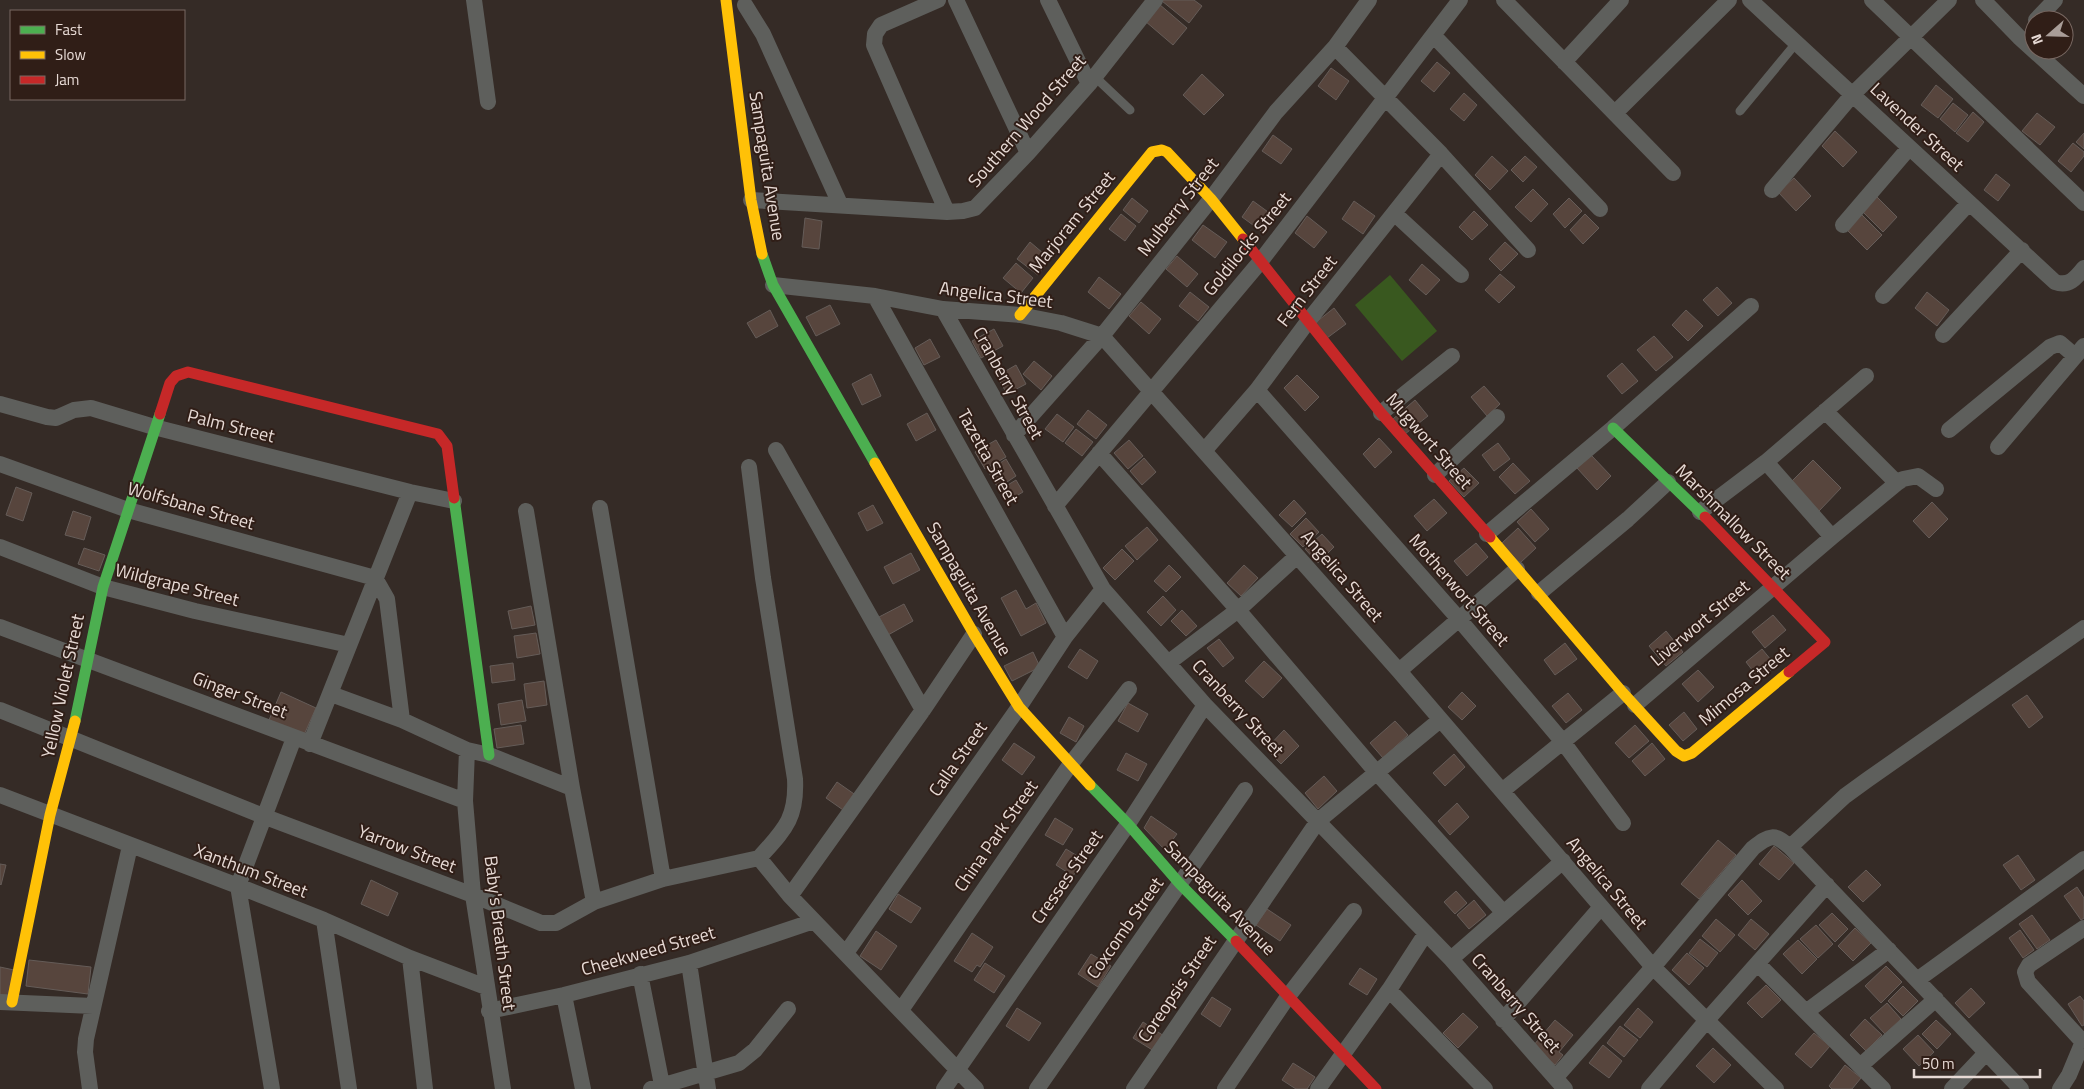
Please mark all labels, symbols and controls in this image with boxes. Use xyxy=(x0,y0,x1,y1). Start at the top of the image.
legend xyxy=(10,10,185,100)
north arrow xyxy=(2024,10,2074,60)
text: Fast xyxy=(55,18,83,41)
text: N xyxy=(2025,31,2048,48)
text: Slow xyxy=(55,43,86,66)
street label: Southern Wood Street xyxy=(961,48,1092,193)
text: Jam xyxy=(55,68,79,91)
street label: Lavender Street xyxy=(1864,76,1971,178)
street label: Sampaguita Avenue xyxy=(742,89,793,242)
street label: Mulberry Street xyxy=(1130,151,1225,262)
street label: Marjoram Street xyxy=(1022,164,1122,279)
street label: Goldilocks Street xyxy=(1196,185,1298,302)
street label: Fern Street xyxy=(1270,249,1344,332)
street label: Angelica Street xyxy=(938,274,1055,315)
street label: Cranberry Street xyxy=(966,322,1051,444)
street label: Mugwort Street xyxy=(1380,387,1479,495)
street label: Palm Street xyxy=(185,402,278,450)
street label: Tazetta Street xyxy=(951,404,1026,510)
street label: Marshmallow Street xyxy=(1669,458,1798,586)
street label: Wolfsbane Street xyxy=(124,474,259,537)
street label: Sampaguita Avenue xyxy=(920,517,1019,661)
street label: Angelica Street xyxy=(1295,524,1390,628)
street label: Motherwort Street xyxy=(1403,527,1517,653)
street label: Wildgrape Street xyxy=(112,556,243,613)
street label: Liverwort Street xyxy=(1644,572,1756,672)
street label: Yellow Violet Street xyxy=(34,611,91,760)
street label: Mimosa Street xyxy=(1692,639,1796,732)
street label: Cranberry Street xyxy=(1186,653,1291,763)
street label: Ginger Street xyxy=(189,664,292,725)
street label: Calla Street xyxy=(922,715,994,802)
street label: China Park Street xyxy=(947,774,1045,897)
street label: Yarrow Street xyxy=(354,817,461,880)
street label: Cresses Street xyxy=(1024,824,1109,929)
street label: Angelica Street xyxy=(1560,830,1655,936)
street label: Sampaguita Avenue xyxy=(1158,834,1282,961)
street label: Xanthum Street xyxy=(190,836,312,905)
street label: Baby's Breath Street xyxy=(478,854,523,1013)
street label: Coxcomb Street xyxy=(1079,871,1170,984)
street label: Cheekweed Street xyxy=(578,918,719,983)
street label: Coreopsis Street xyxy=(1131,929,1223,1048)
street label: Cranberry Street xyxy=(1465,947,1568,1059)
scale bar xyxy=(1914,1046,2040,1078)
text: 50 m xyxy=(1922,1052,1955,1075)

